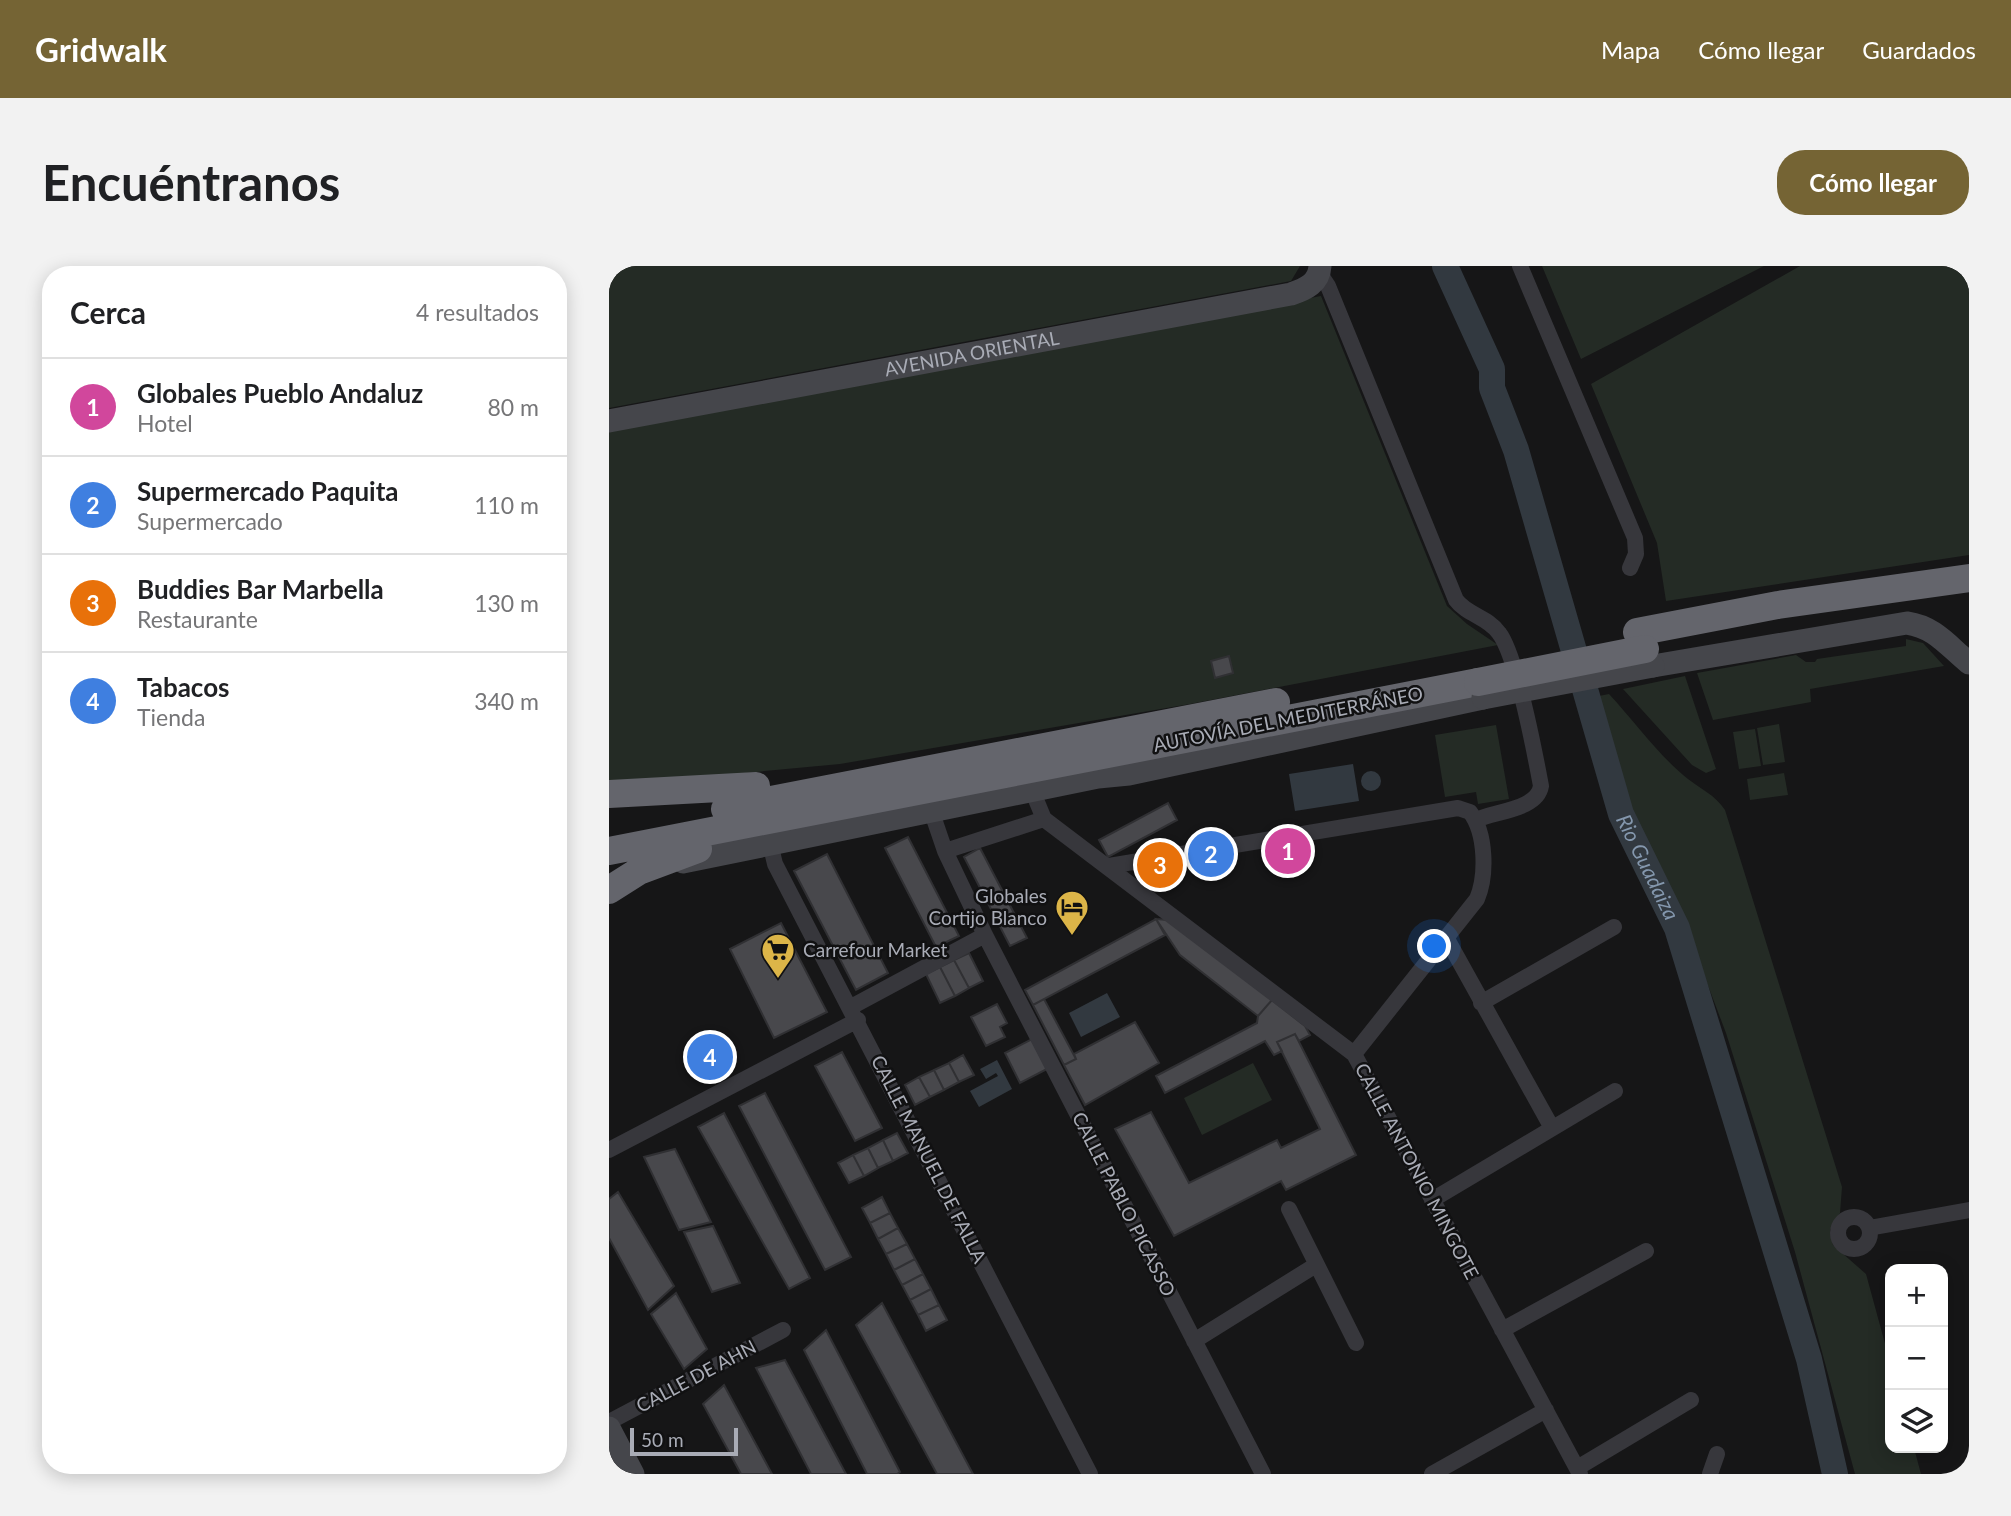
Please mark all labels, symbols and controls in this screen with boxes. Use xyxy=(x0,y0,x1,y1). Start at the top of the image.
text: Gridwalk xyxy=(35,29,167,69)
text: Mapa xyxy=(1601,35,1660,64)
text: Cómo llegar xyxy=(1698,35,1824,64)
text: Guardados xyxy=(1862,35,1976,64)
button: Cómo llegar xyxy=(1777,150,1969,215)
text: Encuéntranos xyxy=(42,153,340,211)
text: Cerca xyxy=(70,294,146,330)
text: 4 resultados xyxy=(416,298,539,326)
street label: AVENIDA ORIENTAL xyxy=(882,325,1061,380)
text: Globales Pueblo Andaluz xyxy=(137,377,423,409)
text: 1 xyxy=(86,393,100,421)
text: 80 m xyxy=(488,393,539,421)
text: Hotel xyxy=(137,409,193,437)
text: Supermercado Paquita xyxy=(137,475,399,507)
text: 2 xyxy=(86,491,100,519)
text: 110 m xyxy=(474,491,539,519)
text: Supermercado xyxy=(137,507,283,535)
text: Buddies Bar Marbella xyxy=(137,573,384,605)
text: 3 xyxy=(86,589,100,617)
text: 130 m xyxy=(474,589,539,617)
text: Restaurante xyxy=(137,605,258,633)
text: Tabacos xyxy=(137,671,230,703)
street label: AUTOVÍA DEL MEDITERRÁNEO xyxy=(1151,681,1425,756)
text: 4 xyxy=(86,687,100,715)
text: 340 m xyxy=(474,687,539,715)
text: Tienda xyxy=(137,703,205,731)
water label: Rio Guadaiza xyxy=(1612,810,1685,924)
pin: 1 xyxy=(1265,825,1311,877)
pin: 2 xyxy=(1188,828,1234,880)
pin: 3 xyxy=(1137,839,1183,891)
place label: Globales Cortijo Blanco xyxy=(929,884,1047,929)
hotel icon: Globales Cortijo Blanco xyxy=(1053,888,1091,937)
your location xyxy=(1417,929,1451,963)
supermarket icon: Carrefour Market xyxy=(759,931,797,980)
place label: Carrefour Market xyxy=(803,938,947,961)
pin: 4 xyxy=(687,1031,733,1083)
street label: CALLE MANUEL DE FALLA xyxy=(867,1051,992,1267)
street label: CALLE ANTONIO MINGOTE xyxy=(1351,1059,1484,1283)
street label: CALLE PABLO PICASSO xyxy=(1068,1108,1181,1300)
map controls xyxy=(1885,1264,1948,1453)
button: + xyxy=(1885,1264,1948,1327)
button: − xyxy=(1885,1327,1948,1390)
street label: CALLE DE AHN xyxy=(632,1334,760,1417)
button: layers xyxy=(1885,1390,1948,1453)
scale bar xyxy=(630,1425,739,1457)
text: 50 m xyxy=(641,1428,684,1451)

